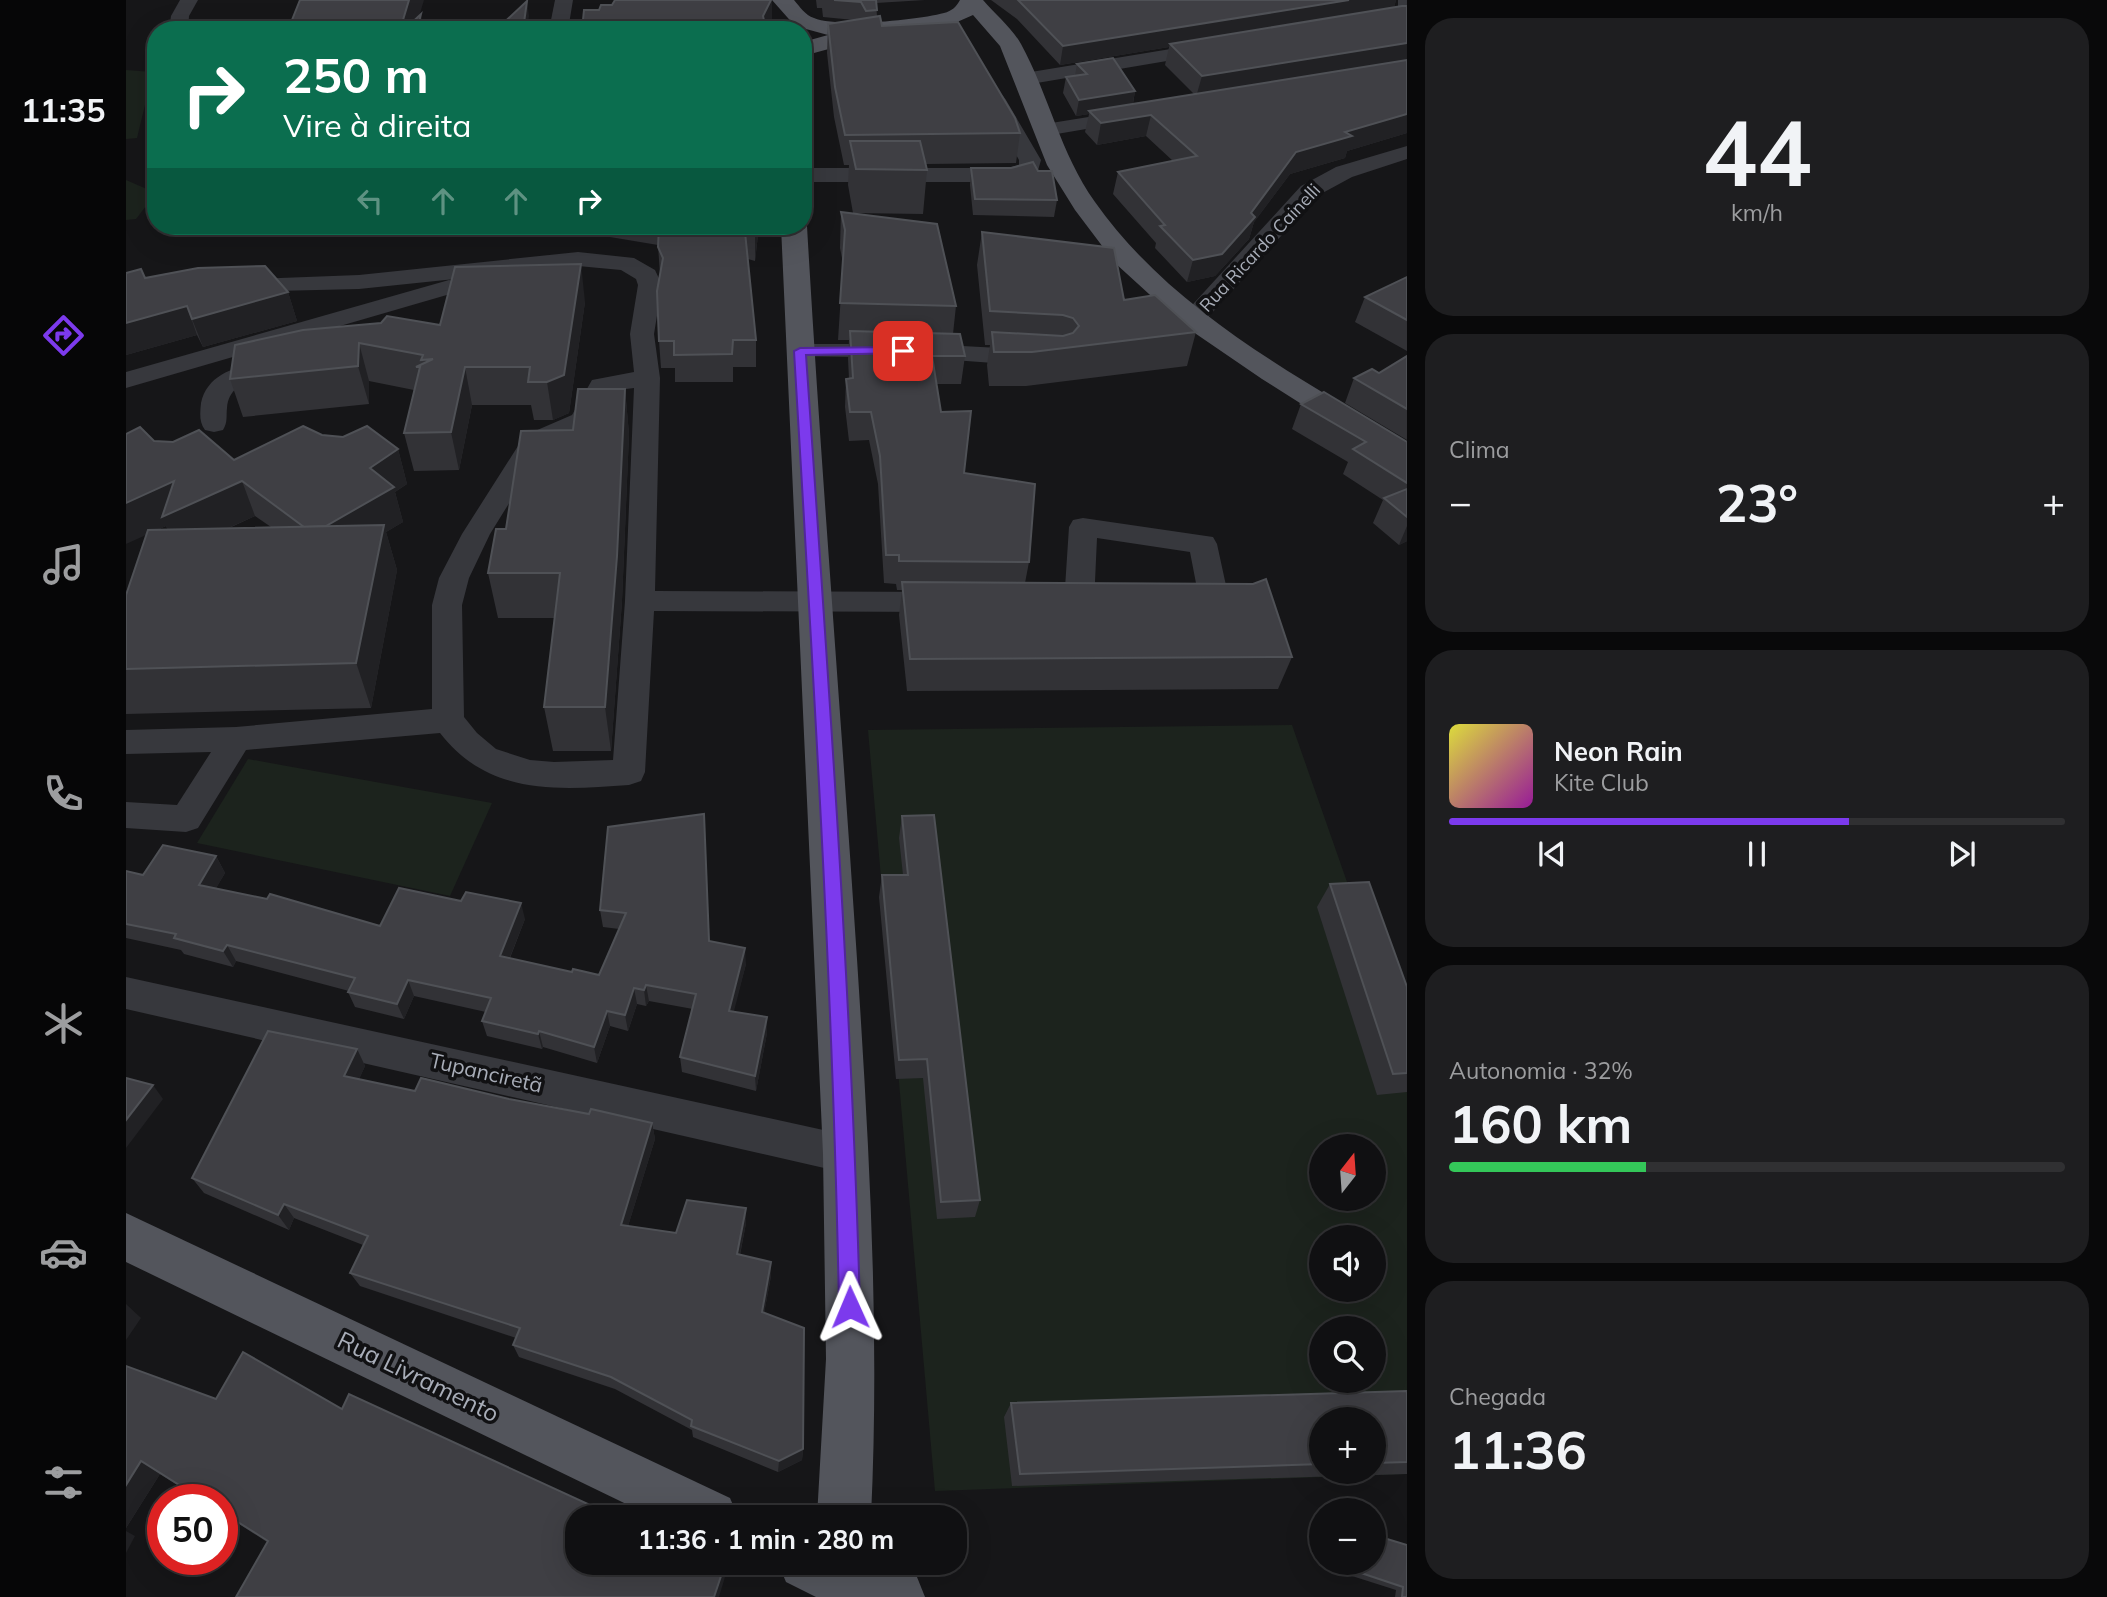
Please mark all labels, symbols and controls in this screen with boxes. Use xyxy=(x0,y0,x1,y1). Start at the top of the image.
text: 250 m xyxy=(283,44,429,105)
icon: right xyxy=(168,49,259,140)
text: 11:35 xyxy=(21,90,105,130)
text: 44 xyxy=(1702,95,1812,209)
text: Vire à direita xyxy=(283,105,471,145)
street label: Rua Ricardo Cainelli xyxy=(1194,179,1325,317)
icon: left xyxy=(351,182,389,220)
icon: ahead xyxy=(424,182,462,220)
icon: ahead xyxy=(497,182,535,220)
icon: right xyxy=(570,182,608,220)
text: km/h xyxy=(1731,198,1783,227)
icon: directions xyxy=(39,311,88,360)
pin xyxy=(873,321,933,381)
icon: arrive xyxy=(884,332,922,370)
text: Clima xyxy=(1449,435,1510,464)
text: 23° xyxy=(1716,470,1798,535)
text: − xyxy=(1449,478,1472,526)
text: + xyxy=(2042,478,2065,526)
icon: music xyxy=(39,540,88,589)
text: Neon Rain xyxy=(1554,735,1683,768)
text: Kite Club xyxy=(1554,768,1649,797)
icon: phone xyxy=(39,769,88,818)
icon: previous xyxy=(1533,835,1571,873)
icon: pause xyxy=(1738,835,1776,873)
icon: next xyxy=(1943,835,1981,873)
icon: climate xyxy=(39,999,88,1048)
street label: Tupanciretã xyxy=(427,1046,545,1098)
text: Autonomia · 32% xyxy=(1449,1056,1633,1085)
text: 160 km xyxy=(1449,1091,1632,1156)
north arrow xyxy=(1309,1134,1386,1211)
map controls xyxy=(1309,1134,1386,1575)
button: sound xyxy=(1309,1225,1386,1302)
icon: car xyxy=(39,1228,88,1277)
position arrow xyxy=(813,1270,887,1344)
button: search xyxy=(1309,1316,1386,1393)
street label: Rua Livramento xyxy=(333,1324,504,1428)
text: Chegada xyxy=(1449,1382,1546,1411)
button: + xyxy=(1309,1407,1386,1484)
text: 11:36 xyxy=(1449,1417,1587,1482)
icon: filters xyxy=(39,1458,88,1507)
speed limit sign: 50 xyxy=(147,1484,238,1575)
button: − xyxy=(1309,1498,1386,1575)
text: 11:36 · 1 min · 280 m xyxy=(638,1523,894,1556)

